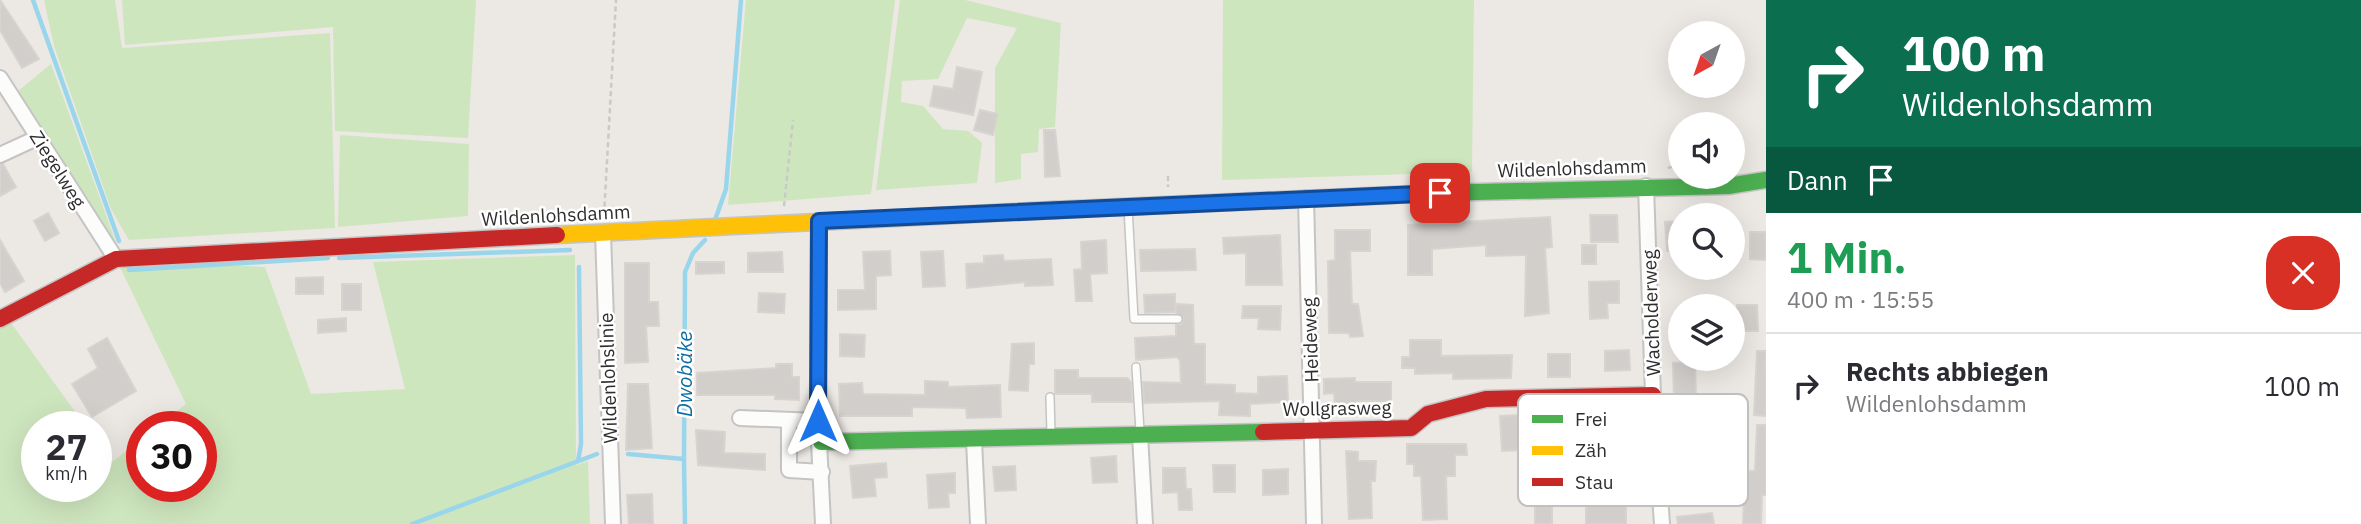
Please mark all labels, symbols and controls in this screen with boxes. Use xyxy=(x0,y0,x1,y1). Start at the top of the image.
north arrow xyxy=(1668,21,1745,98)
map controls xyxy=(1668,21,1745,371)
text: 100 m xyxy=(1902,21,2046,84)
icon: right xyxy=(1787,28,1878,119)
text: Wildenlohsdamm xyxy=(1902,83,2153,125)
button: sound xyxy=(1668,112,1745,189)
street label: Ziegelweg xyxy=(25,126,91,212)
street label: Wildenlohsdamm xyxy=(1497,153,1647,183)
icon: arrive xyxy=(1862,161,1900,199)
pin xyxy=(1410,163,1470,223)
text: Dann xyxy=(1787,163,1848,197)
icon: arrive xyxy=(1421,174,1459,212)
street label: Wildenlohsdamm xyxy=(481,199,631,231)
button: search xyxy=(1668,203,1745,280)
text: 1 Min. xyxy=(1787,230,1907,285)
button: close xyxy=(2266,236,2340,310)
street label: Wacholderweg xyxy=(1637,249,1665,377)
text: 400 m · 15:55 xyxy=(1787,284,1934,314)
button: layers xyxy=(1668,294,1745,371)
street label: Heideweg xyxy=(1297,297,1323,383)
street label: Wildenlohslinie xyxy=(594,312,622,444)
water label: Dwobäke xyxy=(670,331,698,417)
text: Rechts abbiegen xyxy=(1846,354,2049,388)
icon: right xyxy=(1787,367,1825,405)
text: 100 m xyxy=(2264,369,2340,403)
position arrow xyxy=(781,384,855,458)
text: Wildenlohsdamm xyxy=(1846,388,2027,418)
legend xyxy=(1518,394,1748,506)
street label: Wollgrasweg xyxy=(1282,395,1392,421)
text: Frei xyxy=(1575,407,1607,431)
speed limit sign: 30 xyxy=(126,411,217,502)
text: 27 xyxy=(45,424,88,470)
text: Zäh xyxy=(1575,438,1607,462)
text: km/h xyxy=(45,462,88,485)
text: Stau xyxy=(1575,470,1614,494)

